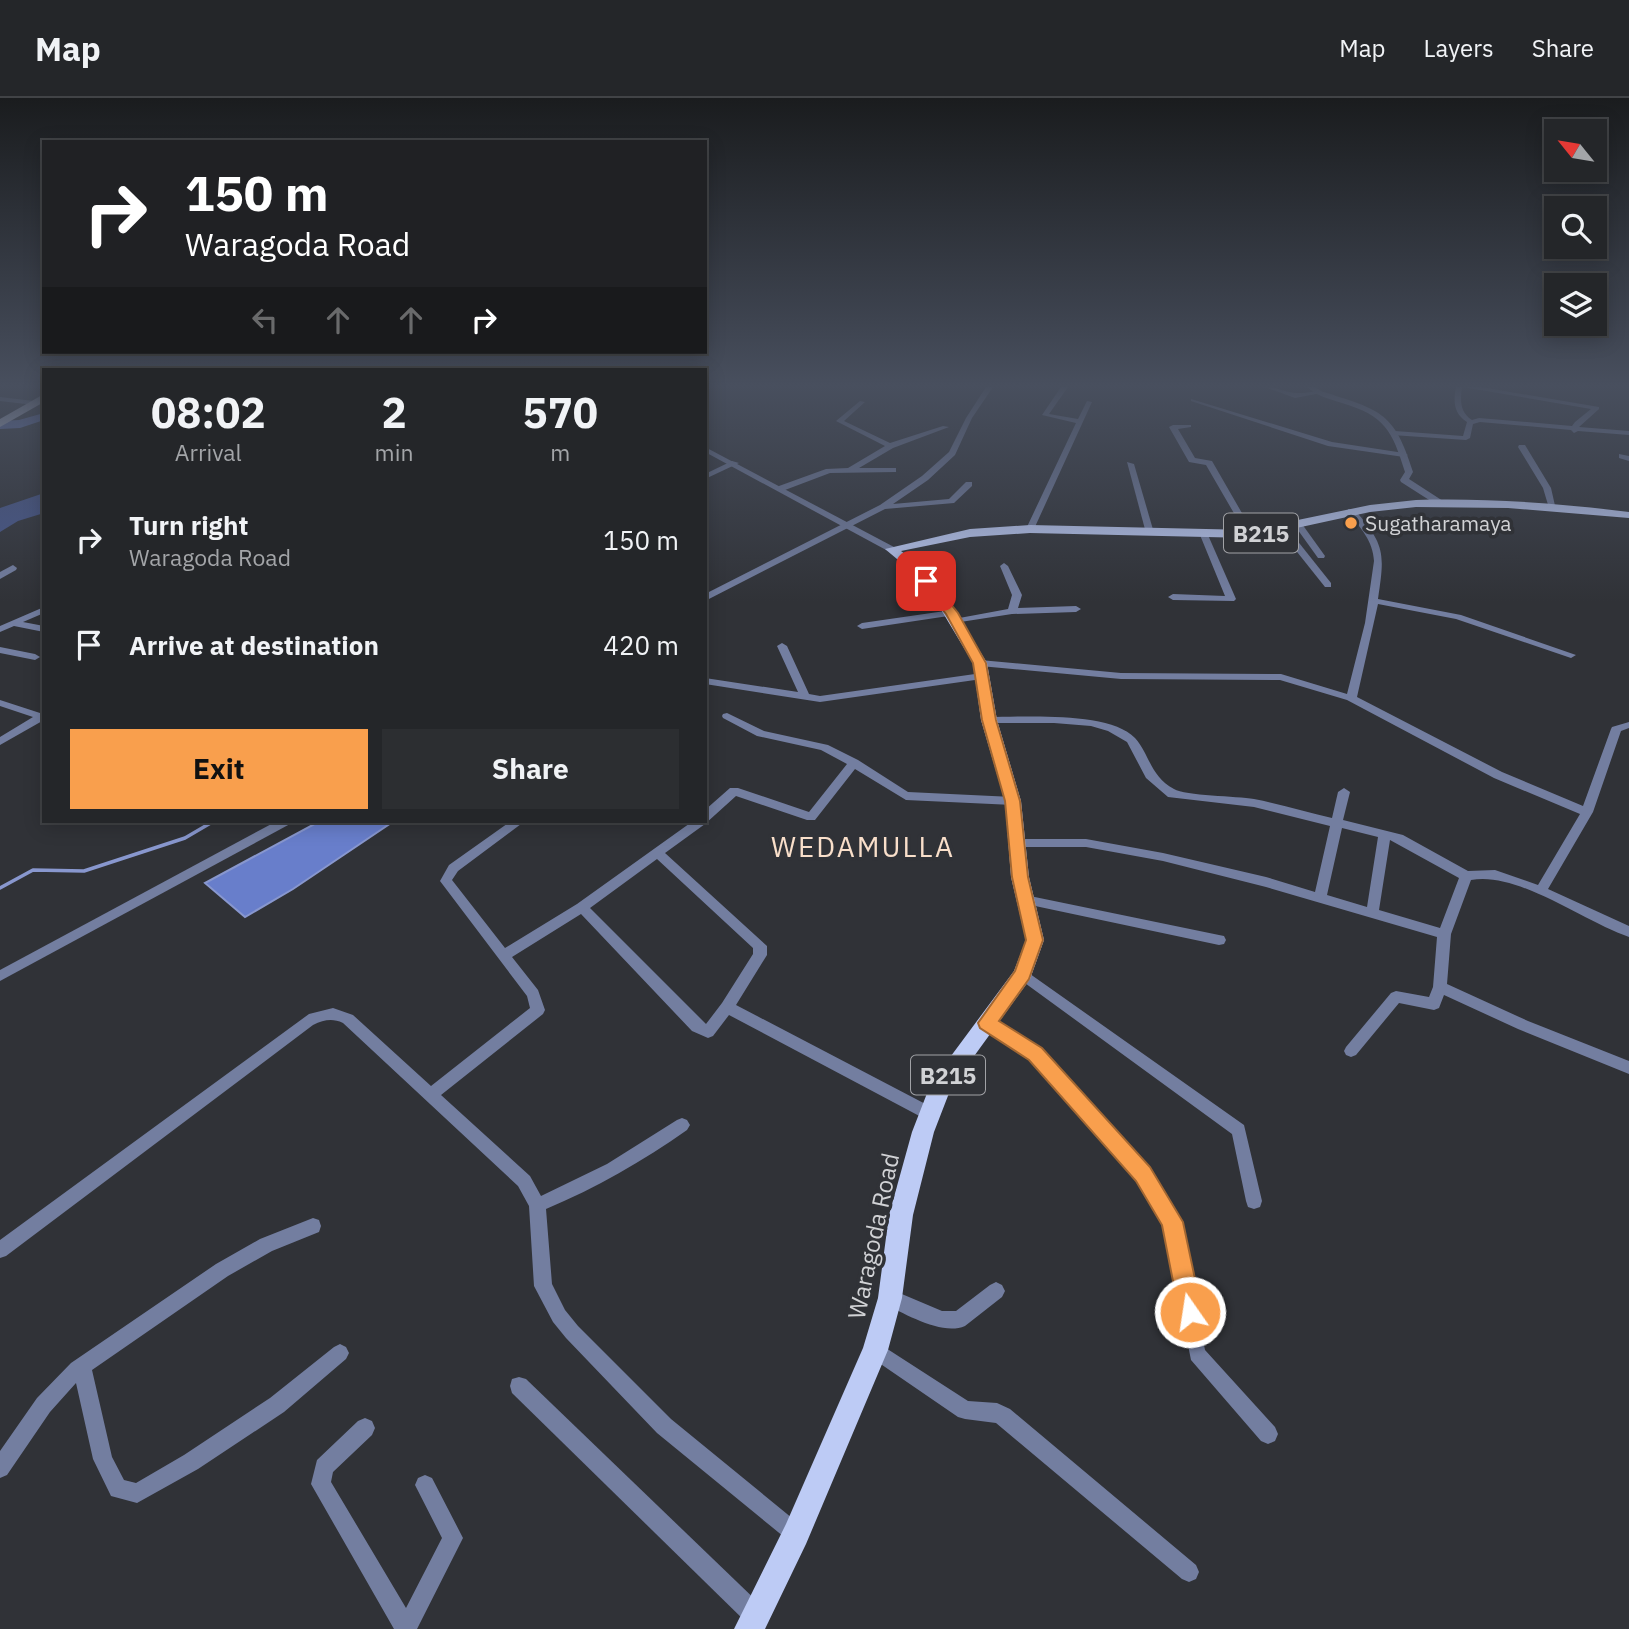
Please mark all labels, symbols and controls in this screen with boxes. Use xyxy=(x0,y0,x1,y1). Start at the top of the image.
text: Map xyxy=(35,27,101,70)
text: Map xyxy=(1339,32,1386,64)
text: Layers xyxy=(1424,32,1494,64)
text: Share xyxy=(1532,32,1594,64)
north arrow xyxy=(1544,119,1606,182)
map controls xyxy=(1544,119,1607,336)
text: 150 m xyxy=(185,161,329,224)
icon: right xyxy=(70,168,161,259)
button: search xyxy=(1544,196,1607,259)
text: Waragoda Road xyxy=(185,223,410,265)
button: layers xyxy=(1544,273,1607,336)
icon: left xyxy=(246,301,284,339)
icon: ahead xyxy=(319,301,357,339)
icon: ahead xyxy=(392,301,430,339)
icon: right xyxy=(465,301,503,339)
text: 08:02 xyxy=(151,385,266,440)
text: 2 xyxy=(381,385,407,440)
text: 570 xyxy=(522,385,598,440)
text: Arrival xyxy=(175,437,242,467)
text: min xyxy=(375,437,413,467)
text: m xyxy=(550,437,570,467)
text: Turn right xyxy=(129,508,248,542)
place label: Sugatharamaya xyxy=(1365,509,1512,537)
road number: B215 xyxy=(1224,514,1298,552)
marker: Sugatharamaya xyxy=(1343,515,1359,531)
icon: right xyxy=(70,521,108,559)
text: 150 m xyxy=(603,523,679,557)
text: Waragoda Road xyxy=(129,542,291,572)
pin xyxy=(896,551,956,611)
icon: arrive xyxy=(907,562,945,600)
icon: arrive xyxy=(70,626,108,664)
text: Arrive at destination xyxy=(129,628,379,662)
text: 420 m xyxy=(603,628,679,662)
button: Exit xyxy=(70,729,368,809)
button: Share xyxy=(382,729,679,809)
district label: WEDAMULLA xyxy=(771,828,955,865)
road number: B215 xyxy=(911,1056,985,1094)
street label: Waragoda Road xyxy=(840,1150,906,1322)
position arrow xyxy=(1153,1275,1227,1349)

